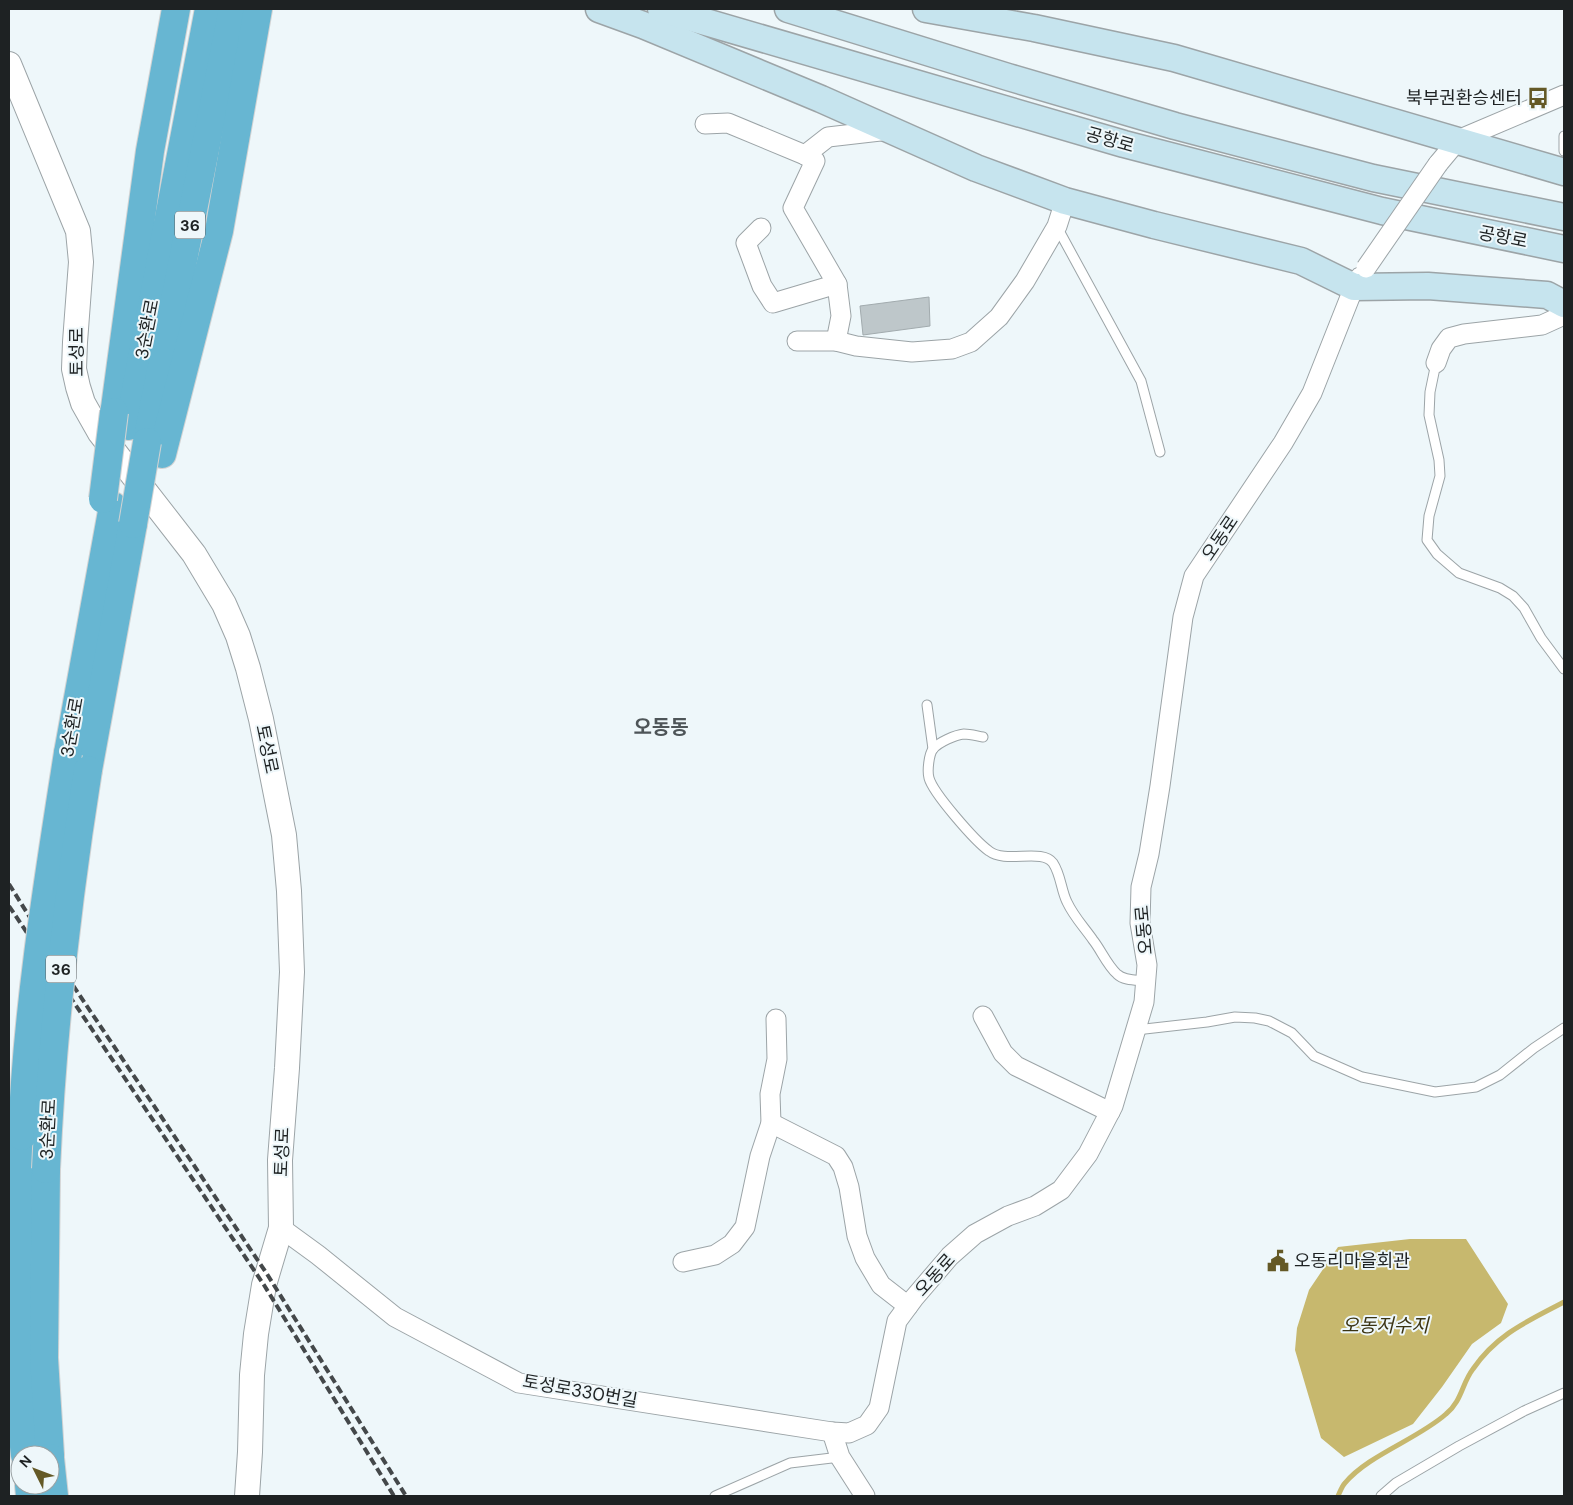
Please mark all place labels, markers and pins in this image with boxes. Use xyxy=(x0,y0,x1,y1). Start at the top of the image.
bus stop icon: 북부권환승센터 xyxy=(1525,85,1551,111)
place label: 북부권환승센터 xyxy=(1406,86,1522,110)
public building icon: 오동리마을회관 xyxy=(1265,1248,1291,1274)
place label: 오동리마을회관 xyxy=(1294,1249,1410,1273)

